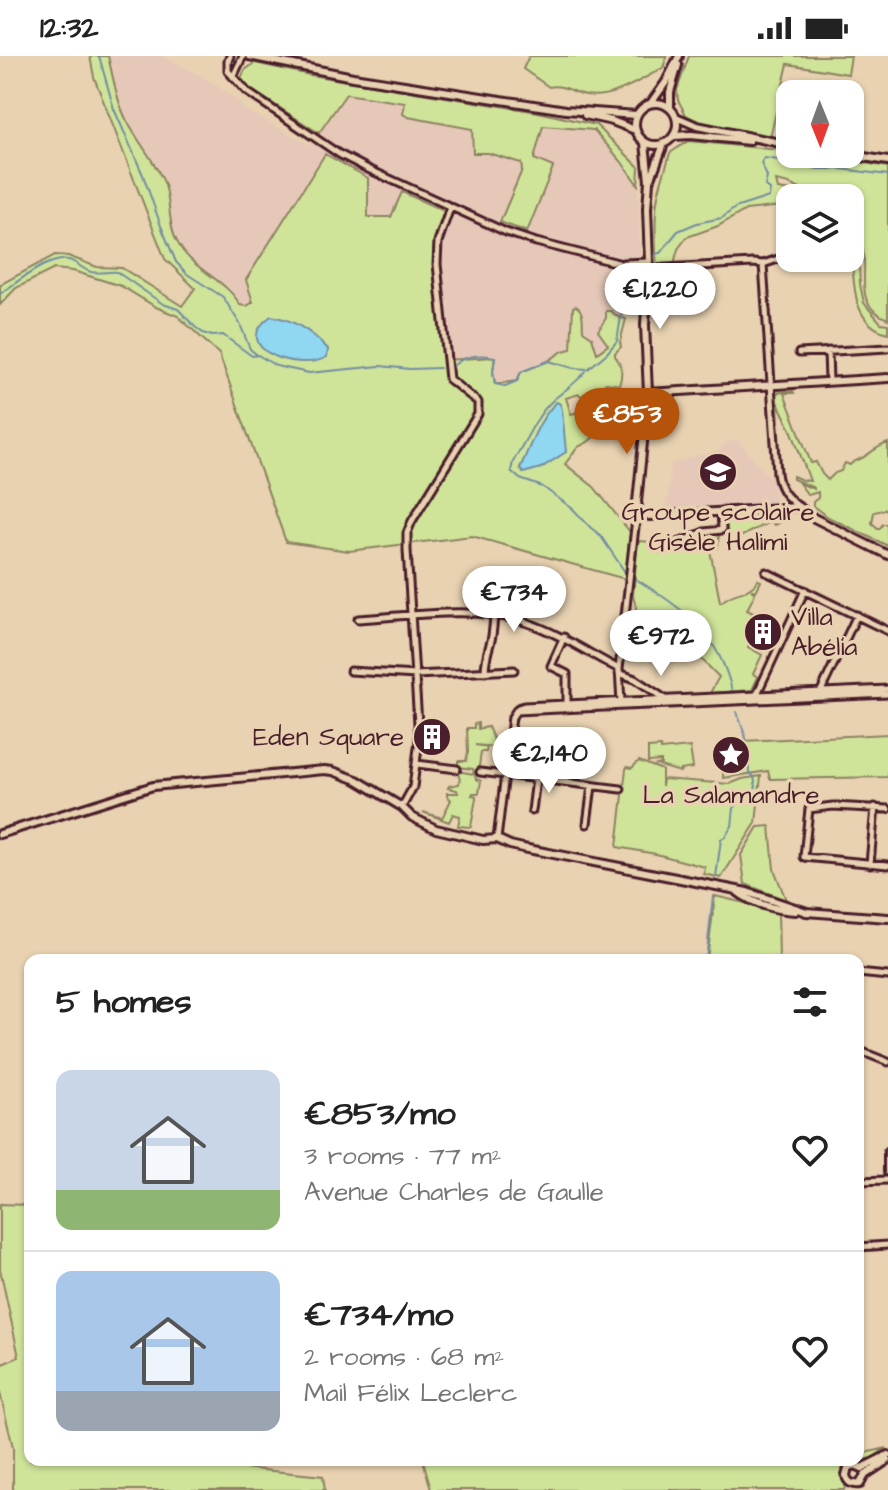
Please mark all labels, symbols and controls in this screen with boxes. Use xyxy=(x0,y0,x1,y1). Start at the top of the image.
text: 12:32 xyxy=(40,7,98,49)
north arrow xyxy=(776,80,864,168)
map controls xyxy=(776,80,864,272)
button: layers xyxy=(776,184,864,272)
pin: €1,220 xyxy=(595,263,725,331)
text: €1,220 xyxy=(623,271,697,307)
pin: €853 xyxy=(580,388,674,456)
text: €853 xyxy=(592,396,662,432)
school or university icon: Groupe scolaire Gisèle Halimi xyxy=(697,451,739,493)
place label: Groupe scolaire Gisèle Halimi xyxy=(622,494,814,560)
pin: €734 xyxy=(467,566,561,634)
text: €734 xyxy=(480,574,548,610)
place label: Villa Abélia xyxy=(791,599,858,665)
pin: €972 xyxy=(614,610,708,678)
building icon: Villa Abélia xyxy=(742,611,784,653)
text: €972 xyxy=(628,618,694,654)
building icon: Eden Square xyxy=(411,716,453,758)
place label: Eden Square xyxy=(253,719,404,755)
pin: €2,140 xyxy=(484,727,614,795)
place icon: La Salamandre xyxy=(710,734,752,776)
text: €2,140 xyxy=(510,735,588,771)
place label: La Salamandre xyxy=(642,777,820,813)
text: 5 homes xyxy=(56,978,192,1026)
icon: filters xyxy=(788,980,832,1024)
text: €853/mo xyxy=(304,1090,456,1138)
icon: home xyxy=(120,1102,216,1198)
icon: heart xyxy=(788,1128,832,1172)
text: 3 rooms · 77 m² xyxy=(304,1138,501,1174)
text: Avenue Charles de Gaulle xyxy=(304,1174,604,1210)
text: €734/mo xyxy=(304,1291,453,1339)
icon: home xyxy=(120,1303,216,1399)
icon: heart xyxy=(788,1329,832,1373)
text: 2 rooms · 68 m² xyxy=(304,1339,504,1375)
text: Mail Félix Leclerc xyxy=(304,1375,517,1411)

